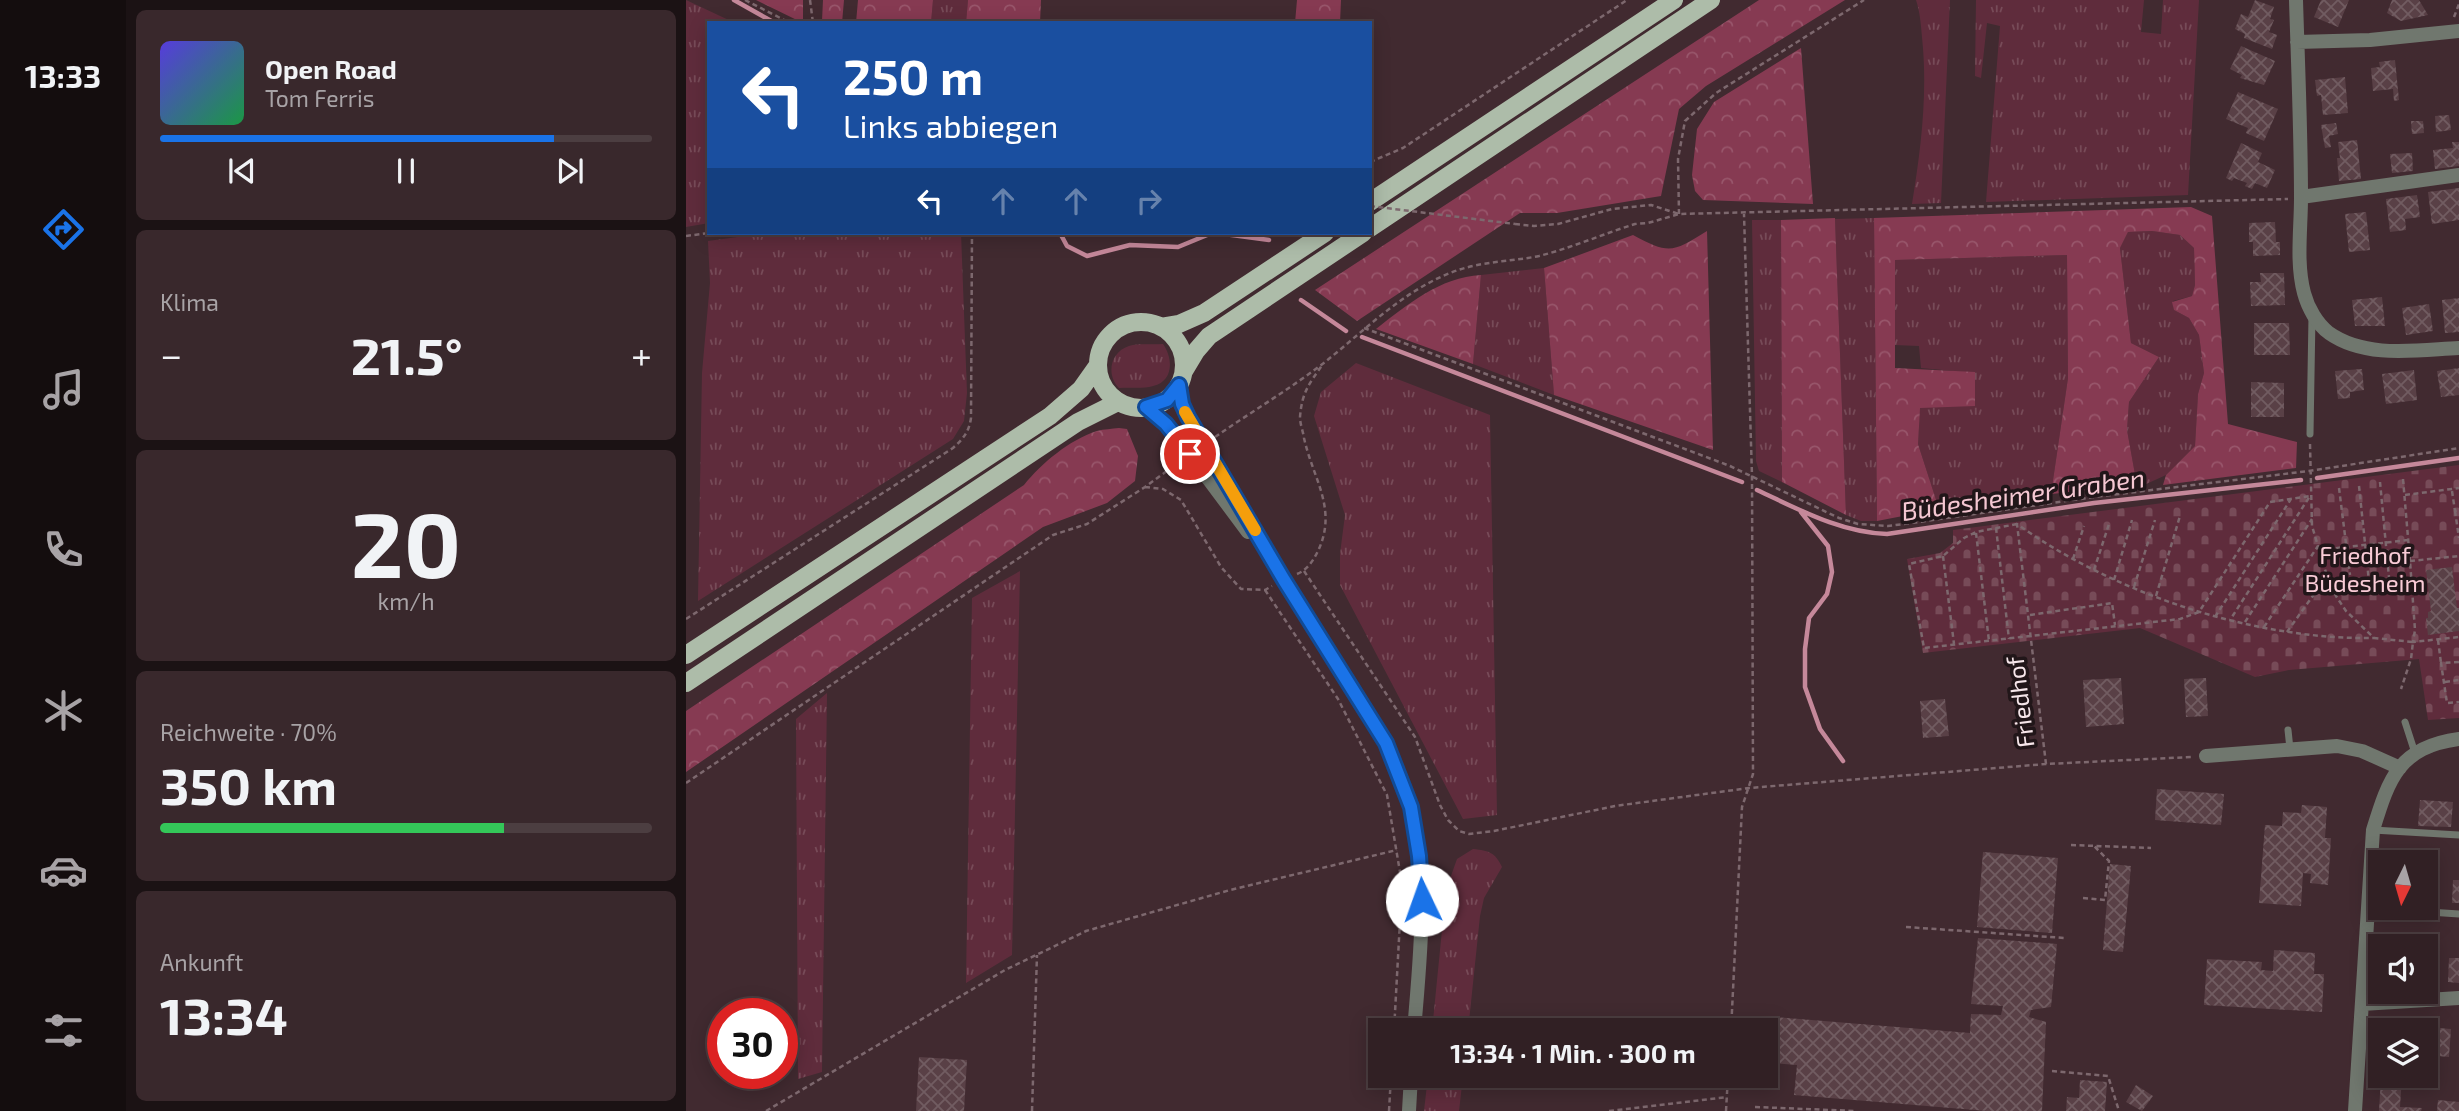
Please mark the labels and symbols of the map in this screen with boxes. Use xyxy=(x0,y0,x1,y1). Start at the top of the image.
pin xyxy=(1160,424,1220,484)
water label: Büdesheimer Graben xyxy=(1899,461,2147,526)
park label: Friedhof Büdesheim xyxy=(2304,540,2426,597)
street label: Friedhof xyxy=(1999,654,2039,749)
north arrow xyxy=(2368,850,2438,920)
position arrow xyxy=(1385,863,1459,937)
speed limit sign: 30 xyxy=(707,998,798,1089)

